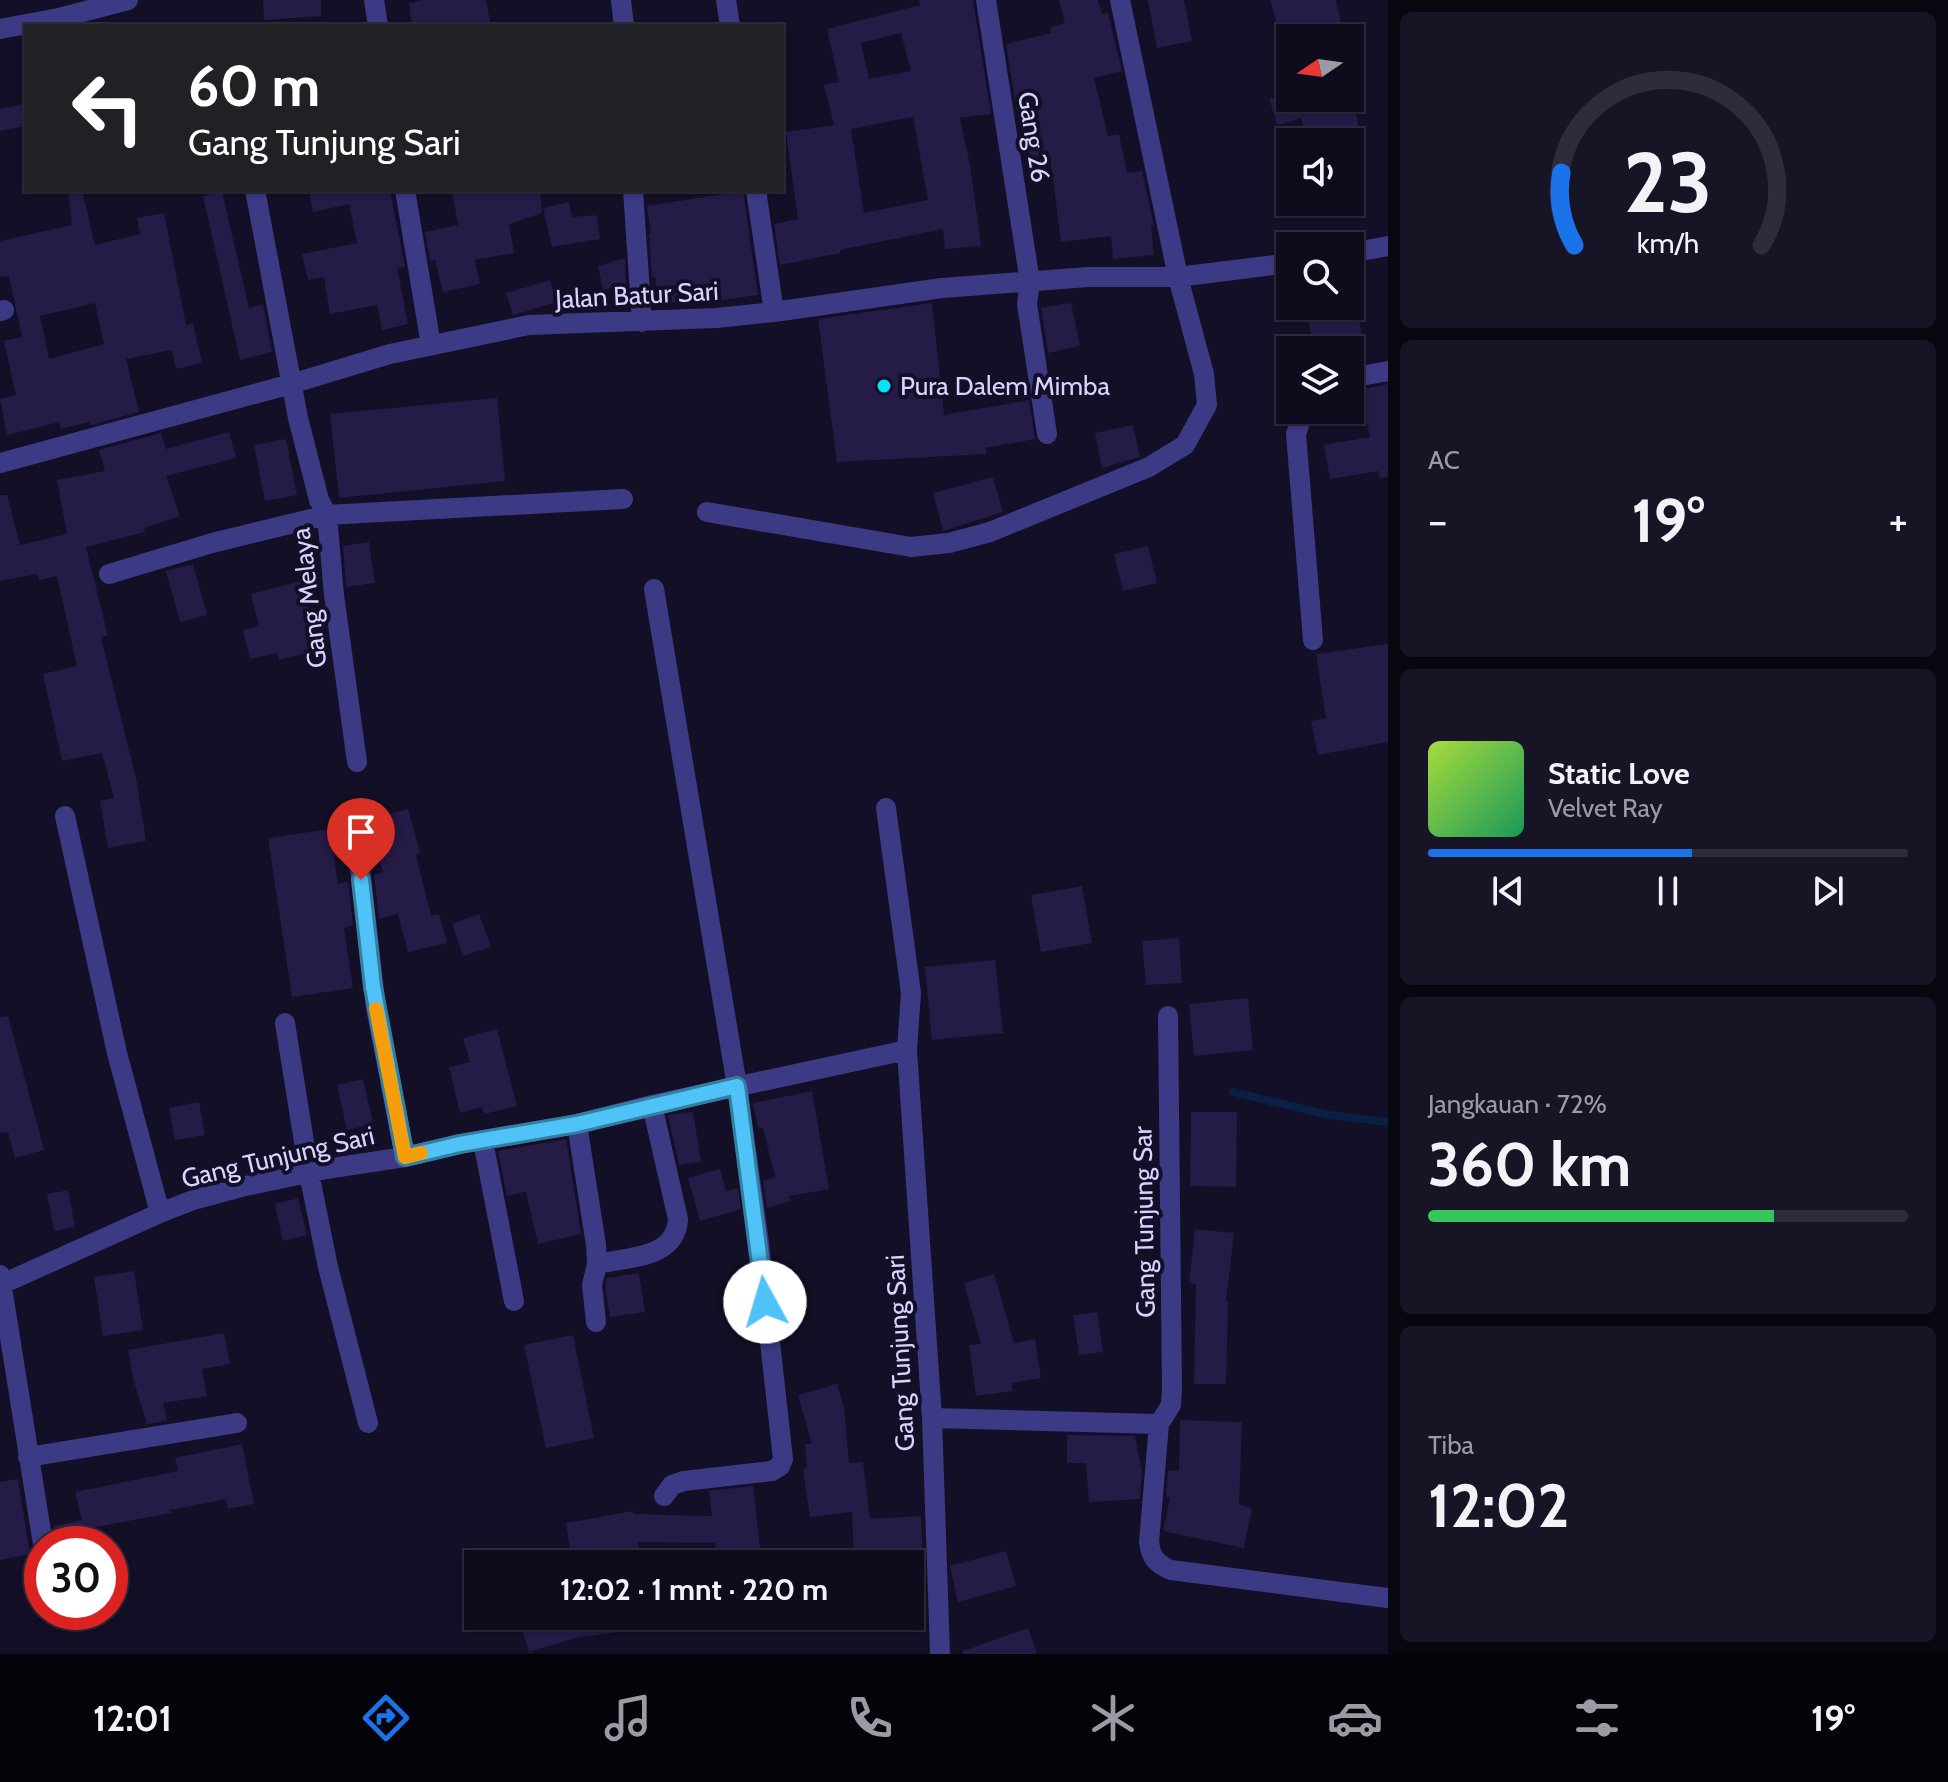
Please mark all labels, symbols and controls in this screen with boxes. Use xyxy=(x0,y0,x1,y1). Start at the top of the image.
north arrow xyxy=(1276,24,1364,112)
map controls xyxy=(1276,24,1364,424)
text: 60 m xyxy=(188,52,320,120)
icon: left xyxy=(56,56,160,160)
street label: Gang 26 xyxy=(1011,89,1057,185)
text: Gang Tunjung Sari xyxy=(188,120,461,164)
button: sound xyxy=(1276,128,1364,216)
text: 23 xyxy=(1624,132,1712,233)
text: km/h xyxy=(1637,225,1699,260)
button: search xyxy=(1276,232,1364,320)
street label: Jalan Batur Sari xyxy=(554,275,719,315)
button: layers xyxy=(1276,336,1364,424)
place label: Pura Dalem Mimba xyxy=(900,370,1110,402)
marker: Pura Dalem Mimba xyxy=(875,377,893,395)
text: AC xyxy=(1428,444,1460,476)
text: 19° xyxy=(1631,484,1705,557)
text: − xyxy=(1428,494,1447,547)
text: + xyxy=(1889,494,1908,547)
street label: Gang Melaya xyxy=(284,526,333,670)
text: Static Love xyxy=(1548,755,1690,792)
text: Velvet Ray xyxy=(1548,792,1663,824)
pin xyxy=(327,798,395,880)
icon: arrive xyxy=(339,810,383,854)
icon: previous xyxy=(1486,869,1530,913)
icon: pause xyxy=(1646,869,1690,913)
icon: next xyxy=(1806,869,1850,913)
text: Jangkauan · 72% xyxy=(1428,1088,1607,1120)
street label: Gang Tunjung Sari xyxy=(178,1119,378,1195)
street label: Gang Tunjung Sar xyxy=(1126,1125,1162,1318)
text: 360 km xyxy=(1428,1128,1631,1201)
street label: Gang Tunjung Sari xyxy=(879,1254,921,1452)
position arrow xyxy=(723,1260,807,1344)
text: Tiba xyxy=(1428,1429,1474,1461)
text: 12:02 xyxy=(1428,1469,1569,1542)
speed limit sign: 30 xyxy=(24,1526,128,1630)
text: 12:02 · 1 mnt · 220 m xyxy=(560,1571,828,1608)
icon: directions xyxy=(358,1690,414,1746)
icon: music xyxy=(600,1690,656,1746)
icon: phone xyxy=(842,1690,898,1746)
icon: climate xyxy=(1085,1690,1141,1746)
icon: car xyxy=(1327,1690,1383,1746)
icon: filters xyxy=(1569,1690,1625,1746)
text: 12:01 xyxy=(93,1696,172,1740)
text: 19° xyxy=(1811,1696,1855,1740)

